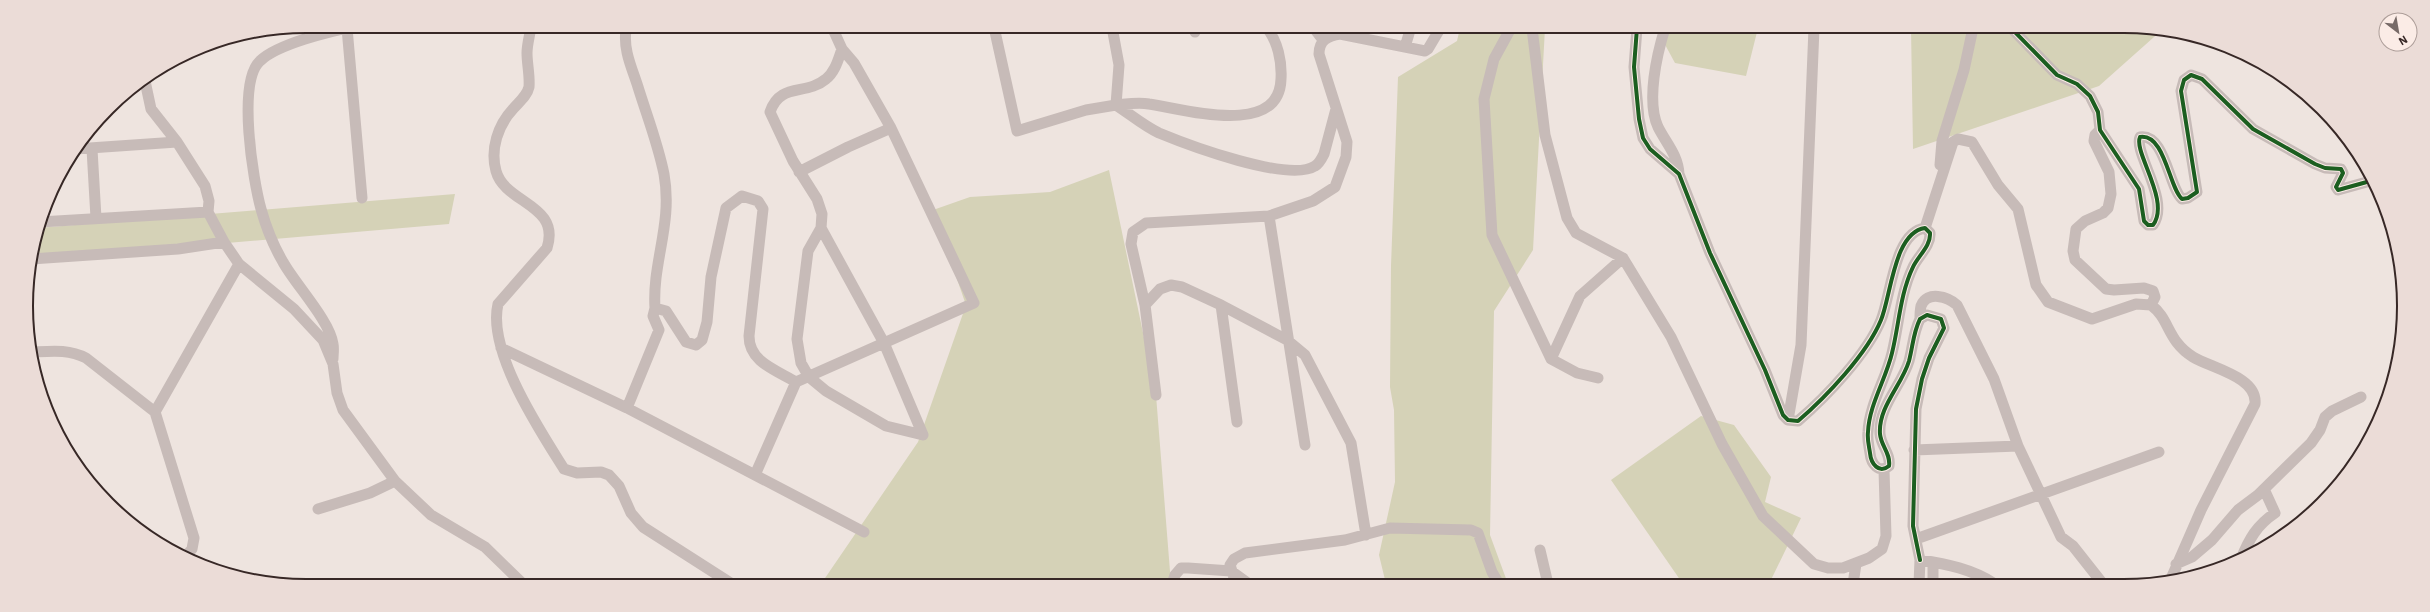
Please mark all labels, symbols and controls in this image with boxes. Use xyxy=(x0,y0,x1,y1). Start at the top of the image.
north arrow xyxy=(2378,12,2418,52)
text: N xyxy=(2396,33,2410,49)

